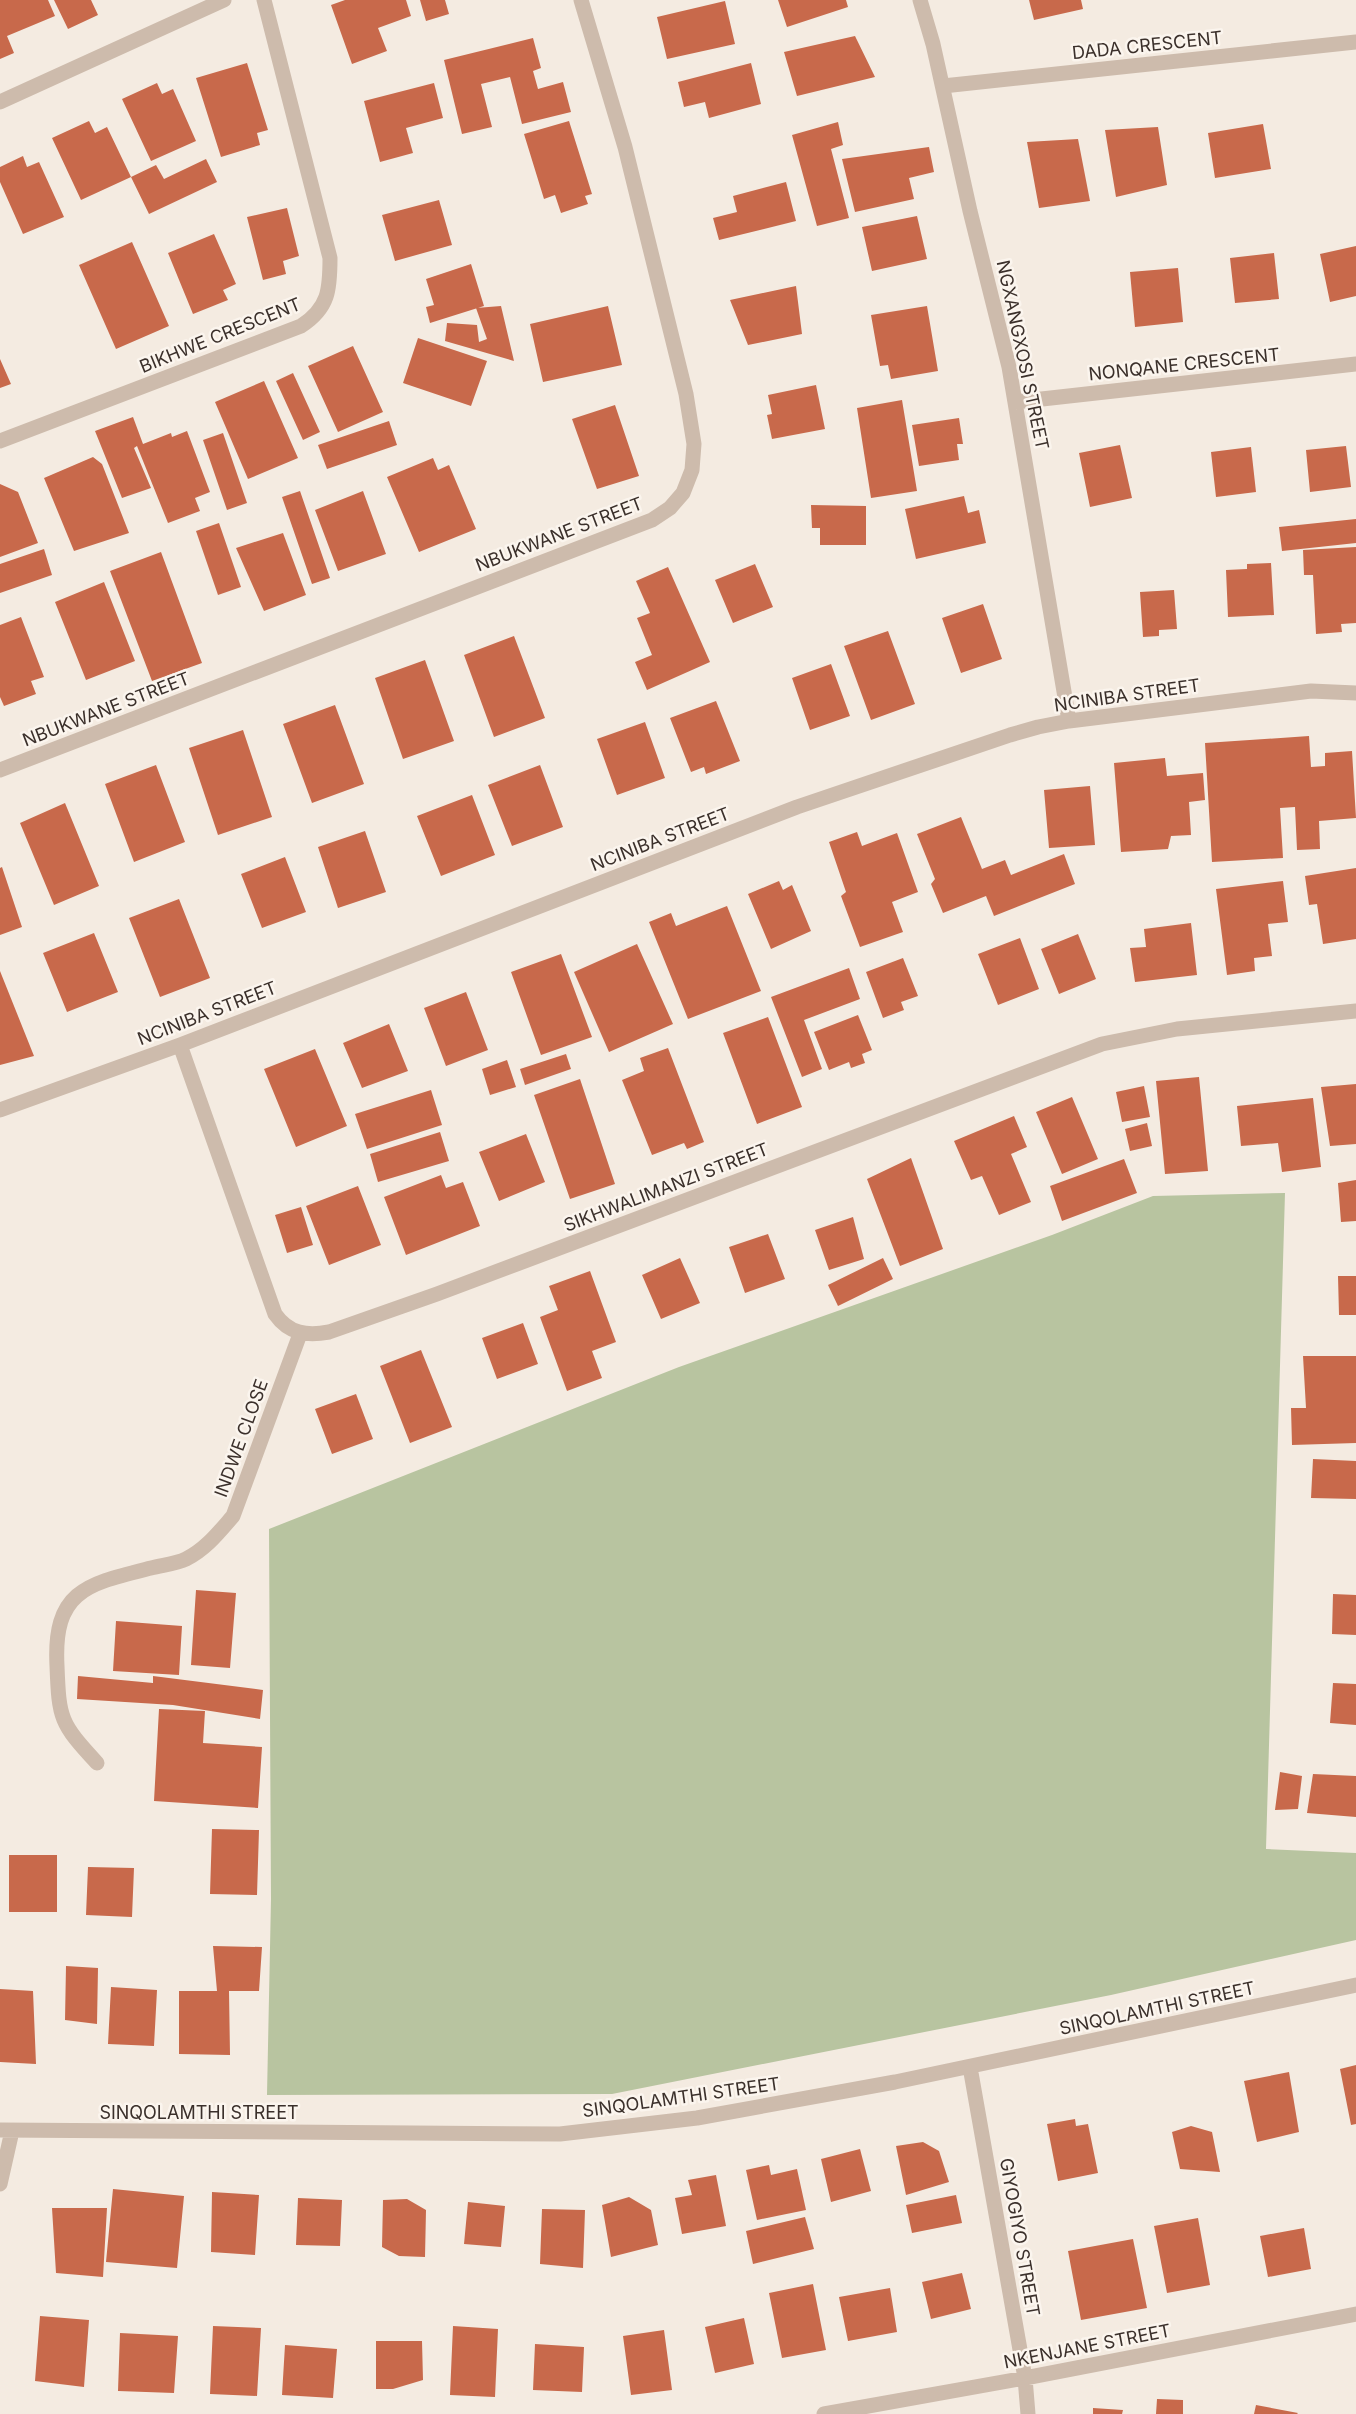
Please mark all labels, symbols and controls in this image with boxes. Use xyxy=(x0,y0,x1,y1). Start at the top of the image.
street label: DADA CRESCENT xyxy=(1071,27,1223,63)
street label: NGXANGXOSI STREET xyxy=(993,258,1053,452)
street label: BIKHWE CRESCENT xyxy=(136,293,304,377)
street label: NONQANE CRESCENT xyxy=(1087,344,1281,384)
street label: NBUKWANE STREET xyxy=(472,492,646,576)
street label: NBUKWANE STREET xyxy=(19,667,193,751)
street label: NCINIBA STREET xyxy=(1053,674,1201,716)
street label: NCINIBA STREET xyxy=(588,803,732,875)
street label: NCINIBA STREET xyxy=(135,977,279,1049)
street label: SIKHWALIMANZI STREET xyxy=(561,1138,771,1236)
street label: INDWE CLOSE xyxy=(210,1376,272,1500)
street label: SINQOLAMTHI STREET xyxy=(1057,1977,1257,2039)
street label: SINQOLAMTHI STREET xyxy=(581,2073,781,2121)
street label: SINQOLAMTHI STREET xyxy=(99,2102,299,2123)
street label: GIYOGIYO STREET xyxy=(996,2156,1044,2318)
street label: NKENJANE STREET xyxy=(1002,2319,1172,2373)

